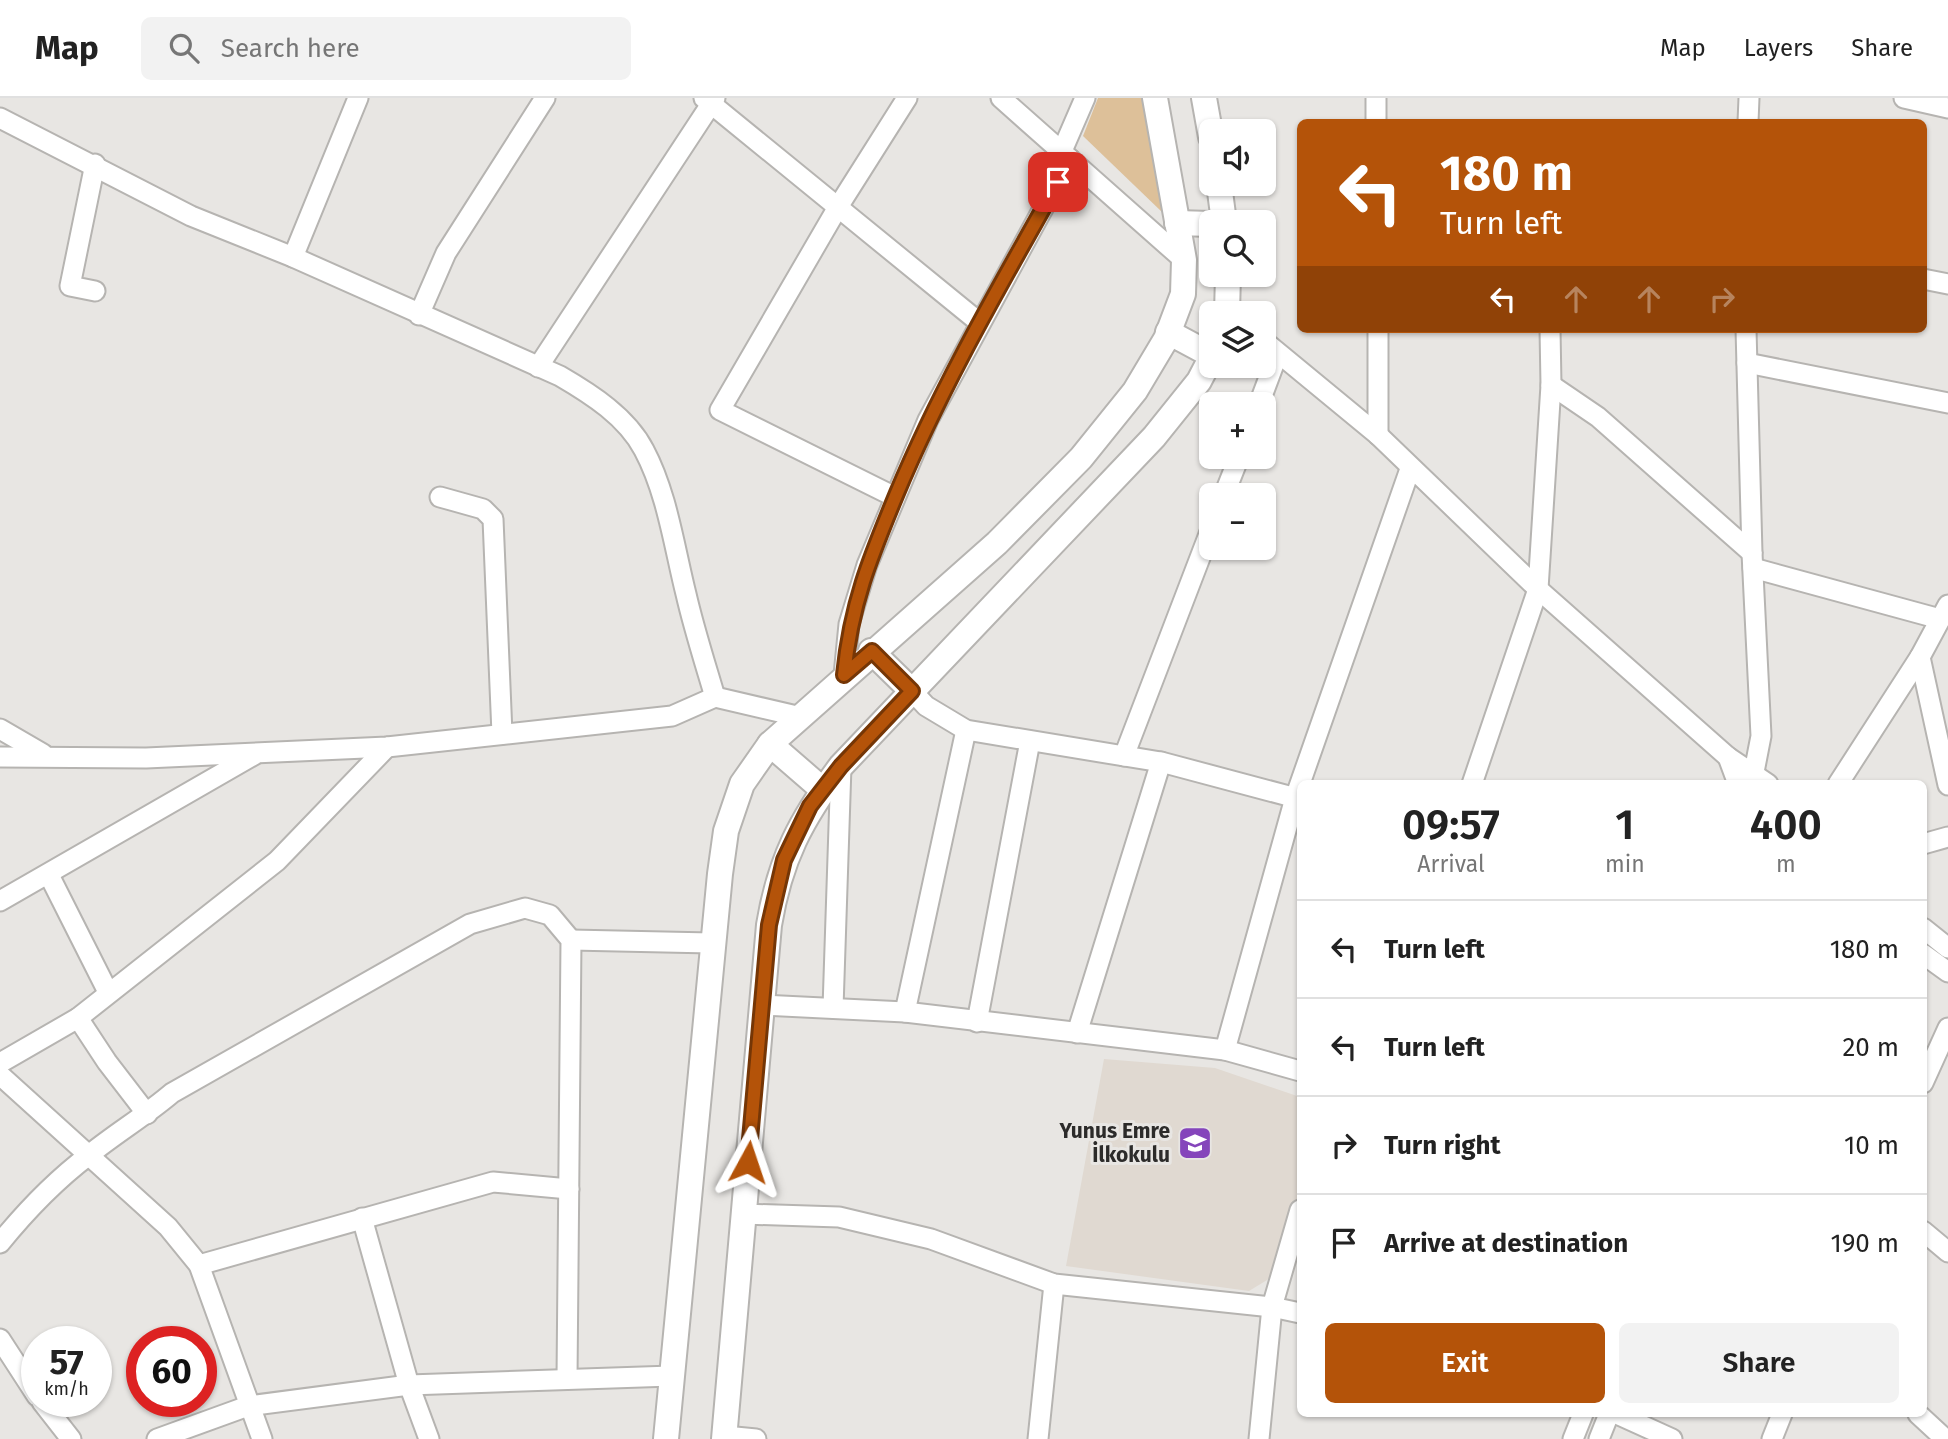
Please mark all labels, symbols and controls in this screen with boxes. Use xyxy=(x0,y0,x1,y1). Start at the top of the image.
search box xyxy=(141,17,631,80)
text: Map xyxy=(35,28,99,68)
icon: search xyxy=(165,29,203,67)
text: Search here xyxy=(221,33,360,64)
text: Map xyxy=(1660,34,1706,62)
text: Layers xyxy=(1744,34,1813,62)
text: Share xyxy=(1851,34,1913,62)
map controls xyxy=(1199,119,1276,560)
button: sound xyxy=(1199,119,1276,196)
text: 180 m xyxy=(1440,144,1573,203)
icon: left xyxy=(1325,147,1416,238)
pin xyxy=(1028,152,1088,212)
icon: arrive xyxy=(1039,163,1077,201)
text: Turn left xyxy=(1440,204,1562,242)
button: search xyxy=(1199,210,1276,287)
icon: left xyxy=(1484,280,1522,318)
icon: ahead xyxy=(1557,280,1595,318)
icon: ahead xyxy=(1630,280,1668,318)
icon: right xyxy=(1703,280,1741,318)
button: layers xyxy=(1199,301,1276,378)
button: + xyxy=(1199,392,1276,469)
button: − xyxy=(1199,483,1276,560)
text: 09:57 xyxy=(1402,800,1500,850)
text: 1 xyxy=(1615,800,1634,850)
text: 400 xyxy=(1750,800,1822,850)
text: Arrival xyxy=(1417,850,1485,878)
text: min xyxy=(1605,850,1645,878)
text: m xyxy=(1776,850,1796,878)
icon: left xyxy=(1325,930,1363,968)
text: Turn left xyxy=(1384,934,1485,965)
text: 180 m xyxy=(1830,934,1899,965)
icon: left xyxy=(1325,1028,1363,1066)
text: Turn left xyxy=(1384,1032,1485,1063)
text: 20 m xyxy=(1842,1032,1899,1063)
place label: Yunus Emre İlkokulu xyxy=(1058,1118,1170,1168)
school or university icon: Yunus Emre İlkokulu xyxy=(1176,1124,1214,1162)
position arrow xyxy=(711,1125,785,1199)
icon: right xyxy=(1325,1126,1363,1164)
text: Turn right xyxy=(1384,1130,1501,1161)
text: 10 m xyxy=(1844,1130,1899,1161)
icon: arrive xyxy=(1325,1224,1363,1262)
text: Arrive at destination xyxy=(1384,1228,1628,1259)
text: 190 m xyxy=(1830,1228,1899,1259)
button: Exit xyxy=(1325,1323,1605,1403)
button: Share xyxy=(1619,1323,1899,1403)
speed limit sign: 60 xyxy=(126,1326,217,1417)
text: 57 xyxy=(49,1341,84,1383)
text: km/h xyxy=(44,1378,89,1400)

